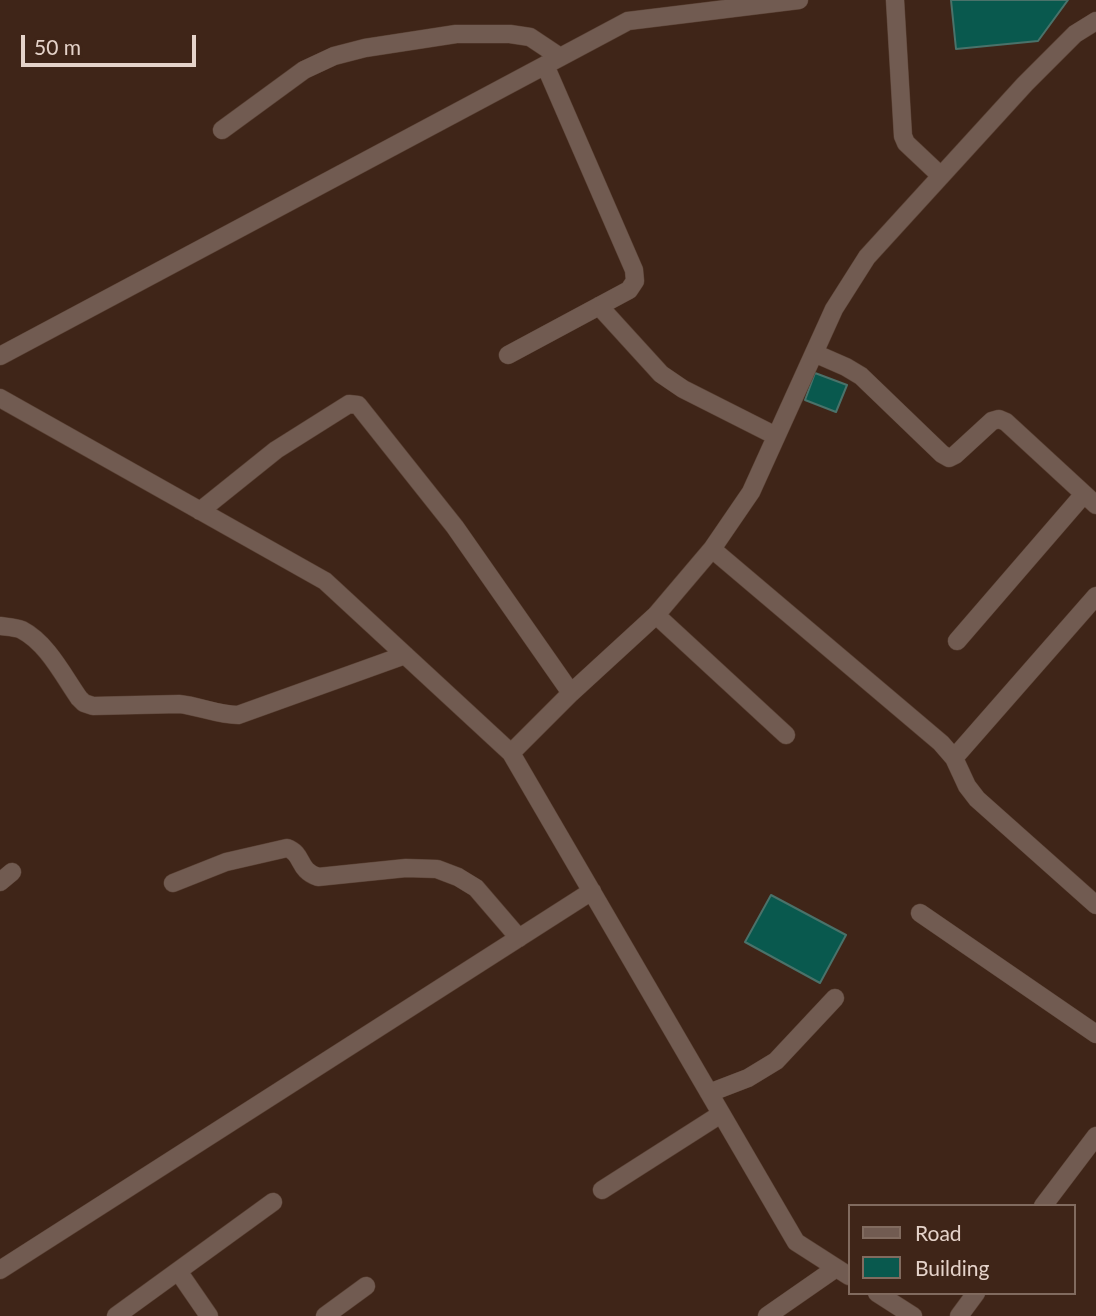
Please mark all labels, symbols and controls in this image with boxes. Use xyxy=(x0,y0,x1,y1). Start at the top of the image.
scale bar xyxy=(24,21,200,65)
text: 50 m xyxy=(34,34,81,59)
legend xyxy=(848,1204,1075,1295)
text: Road xyxy=(915,1220,962,1245)
text: Building xyxy=(915,1255,990,1280)

